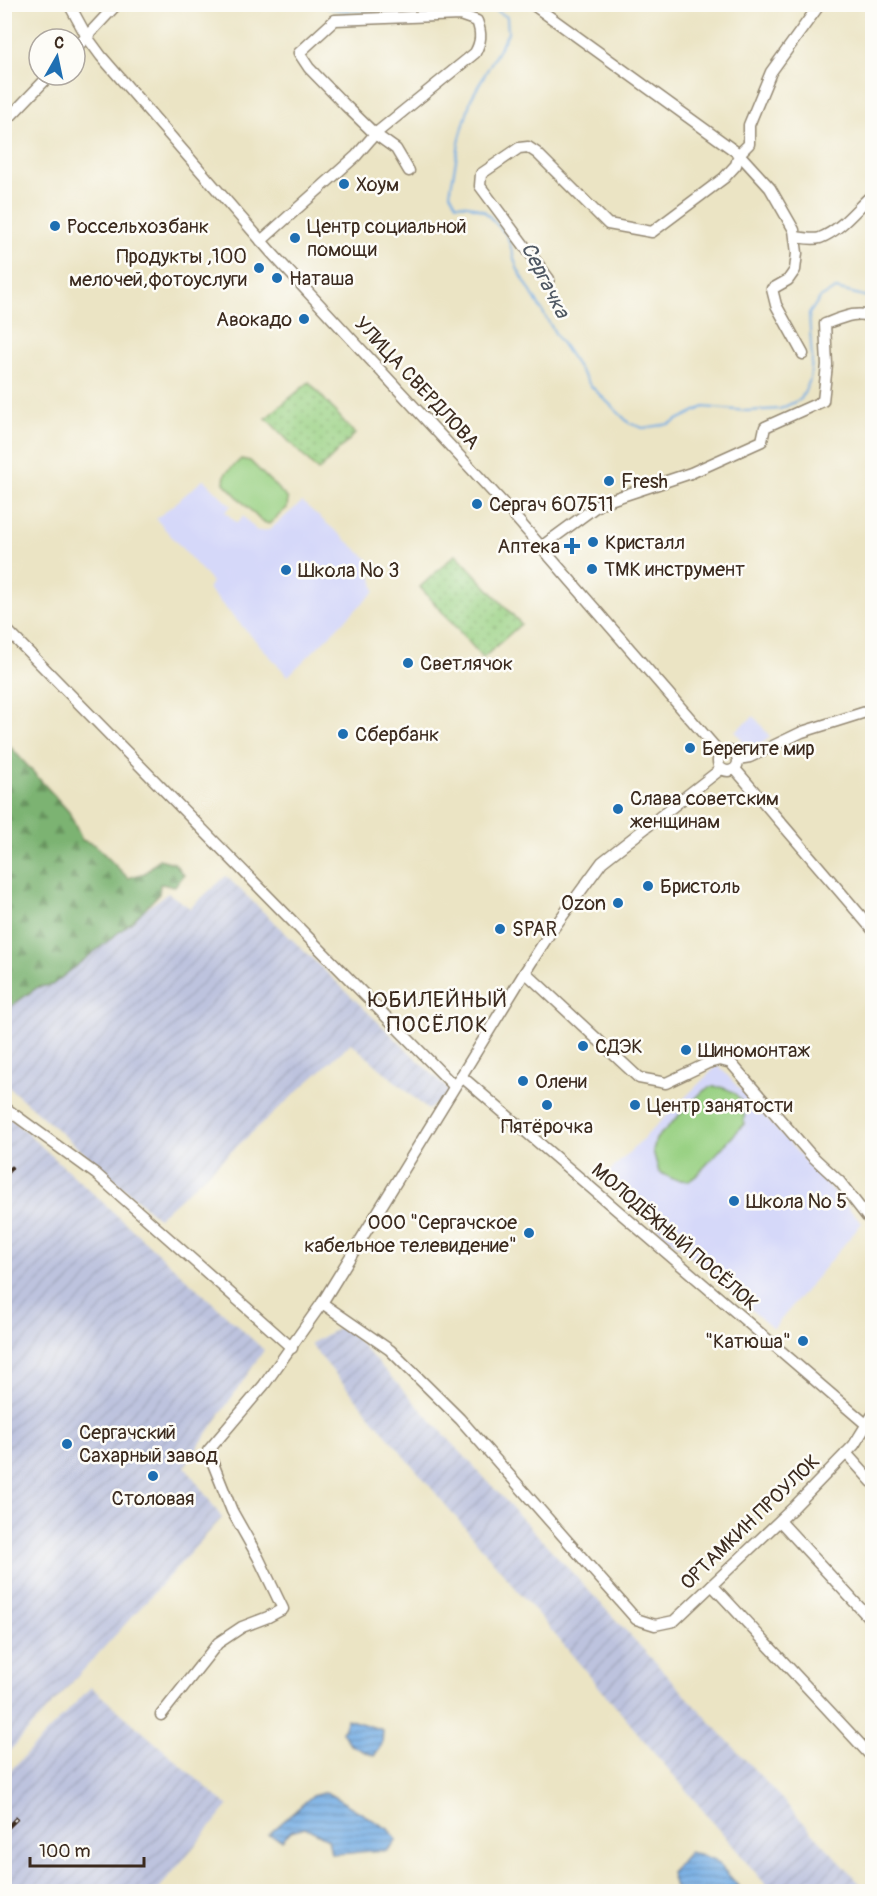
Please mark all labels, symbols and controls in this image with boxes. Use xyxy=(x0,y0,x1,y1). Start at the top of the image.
north arrow xyxy=(27,27,87,87)
text: С xyxy=(53,33,66,54)
place label: Хоум xyxy=(356,172,399,197)
marker: Хоум xyxy=(337,177,351,191)
place label: Россельхозбанк xyxy=(67,214,209,239)
place label: Центр социальной помощи xyxy=(307,214,467,262)
marker: Россельхозбанк xyxy=(48,219,62,233)
marker: Центр социальной помощи xyxy=(288,231,302,245)
water label: Сергачка xyxy=(515,238,576,323)
place label: Продукты ,100 мелочей,фотоуслуги xyxy=(69,244,247,292)
marker: Продукты ,100 мелочей,фотоуслуги xyxy=(252,261,266,275)
place label: Наташа xyxy=(289,266,354,291)
marker: Наташа xyxy=(270,271,284,285)
place label: Авокадо xyxy=(216,307,292,332)
street label: УЛИЦА СВЕРДЛОВА xyxy=(349,311,485,455)
marker: Авокадо xyxy=(297,312,311,326)
place label: Fresh xyxy=(621,469,668,494)
marker: Fresh xyxy=(602,474,616,488)
place label: Сергач 607511 xyxy=(489,492,614,517)
marker: Сергач 607511 xyxy=(470,497,484,511)
place label: Кристалл xyxy=(605,530,685,555)
place label: Аптека xyxy=(497,534,560,559)
marker: Кристалл xyxy=(586,535,600,549)
marker: Аптека xyxy=(565,539,579,553)
place label: ТМК инструмент xyxy=(604,557,745,582)
place label: Школа № 3 xyxy=(298,558,399,583)
marker: ТМК инструмент xyxy=(585,562,599,576)
marker: Школа № 3 xyxy=(279,563,293,577)
place label: Светлячок xyxy=(420,651,513,676)
marker: Светлячок xyxy=(401,656,415,670)
place label: Сбербанк xyxy=(355,722,439,747)
marker: Сбербанк xyxy=(336,727,350,741)
place label: Берегите мир xyxy=(702,736,815,761)
marker: Берегите мир xyxy=(683,741,697,755)
place label: Слава советским женщинам xyxy=(630,786,779,834)
marker: Слава советским женщинам xyxy=(611,802,625,816)
place label: Бристоль xyxy=(660,874,741,899)
marker: Бристоль xyxy=(641,879,655,893)
place label: Ozon xyxy=(561,891,606,916)
marker: Ozon xyxy=(611,896,625,910)
place label: SPAR xyxy=(512,917,557,942)
marker: SPAR xyxy=(493,922,507,936)
district label: ЮБИЛЕЙНЫЙ ПОСЁЛОК xyxy=(368,986,508,1039)
place label: СДЭК xyxy=(595,1034,643,1059)
place label: Шиномонтаж xyxy=(698,1038,810,1063)
marker: СДЭК xyxy=(576,1039,590,1053)
marker: Шиномонтаж xyxy=(679,1043,693,1057)
place label: Олени xyxy=(535,1069,587,1094)
marker: Олени xyxy=(516,1074,530,1088)
place label: Центр занятости xyxy=(647,1093,793,1118)
marker: Пятёрочка xyxy=(540,1098,554,1112)
marker: Центр занятости xyxy=(628,1098,642,1112)
place label: Пятёрочка xyxy=(501,1114,593,1139)
street label: МОЛОДЁЖНЫЙ ПОСЁЛОК xyxy=(586,1158,764,1316)
place label: Школа № 5 xyxy=(746,1189,847,1214)
marker: Школа № 5 xyxy=(727,1194,741,1208)
place label: ООО "Сергачское кабельное телевидение" xyxy=(304,1210,517,1258)
marker: ООО "Сергачское кабельное телевидение" xyxy=(522,1226,536,1240)
place label: "Катюша" xyxy=(705,1329,791,1354)
marker: "Катюша" xyxy=(796,1334,810,1348)
place label: Сергачский Сахарный завод xyxy=(79,1420,218,1468)
marker: Сергачский Сахарный завод xyxy=(60,1437,74,1451)
street label: ОРТАМКИН ПРОУЛОК xyxy=(675,1449,825,1595)
marker: Столовая xyxy=(146,1469,160,1483)
place label: Столовая xyxy=(112,1486,194,1511)
scale bar xyxy=(30,1830,144,1868)
text: 100 m xyxy=(39,1840,91,1863)

